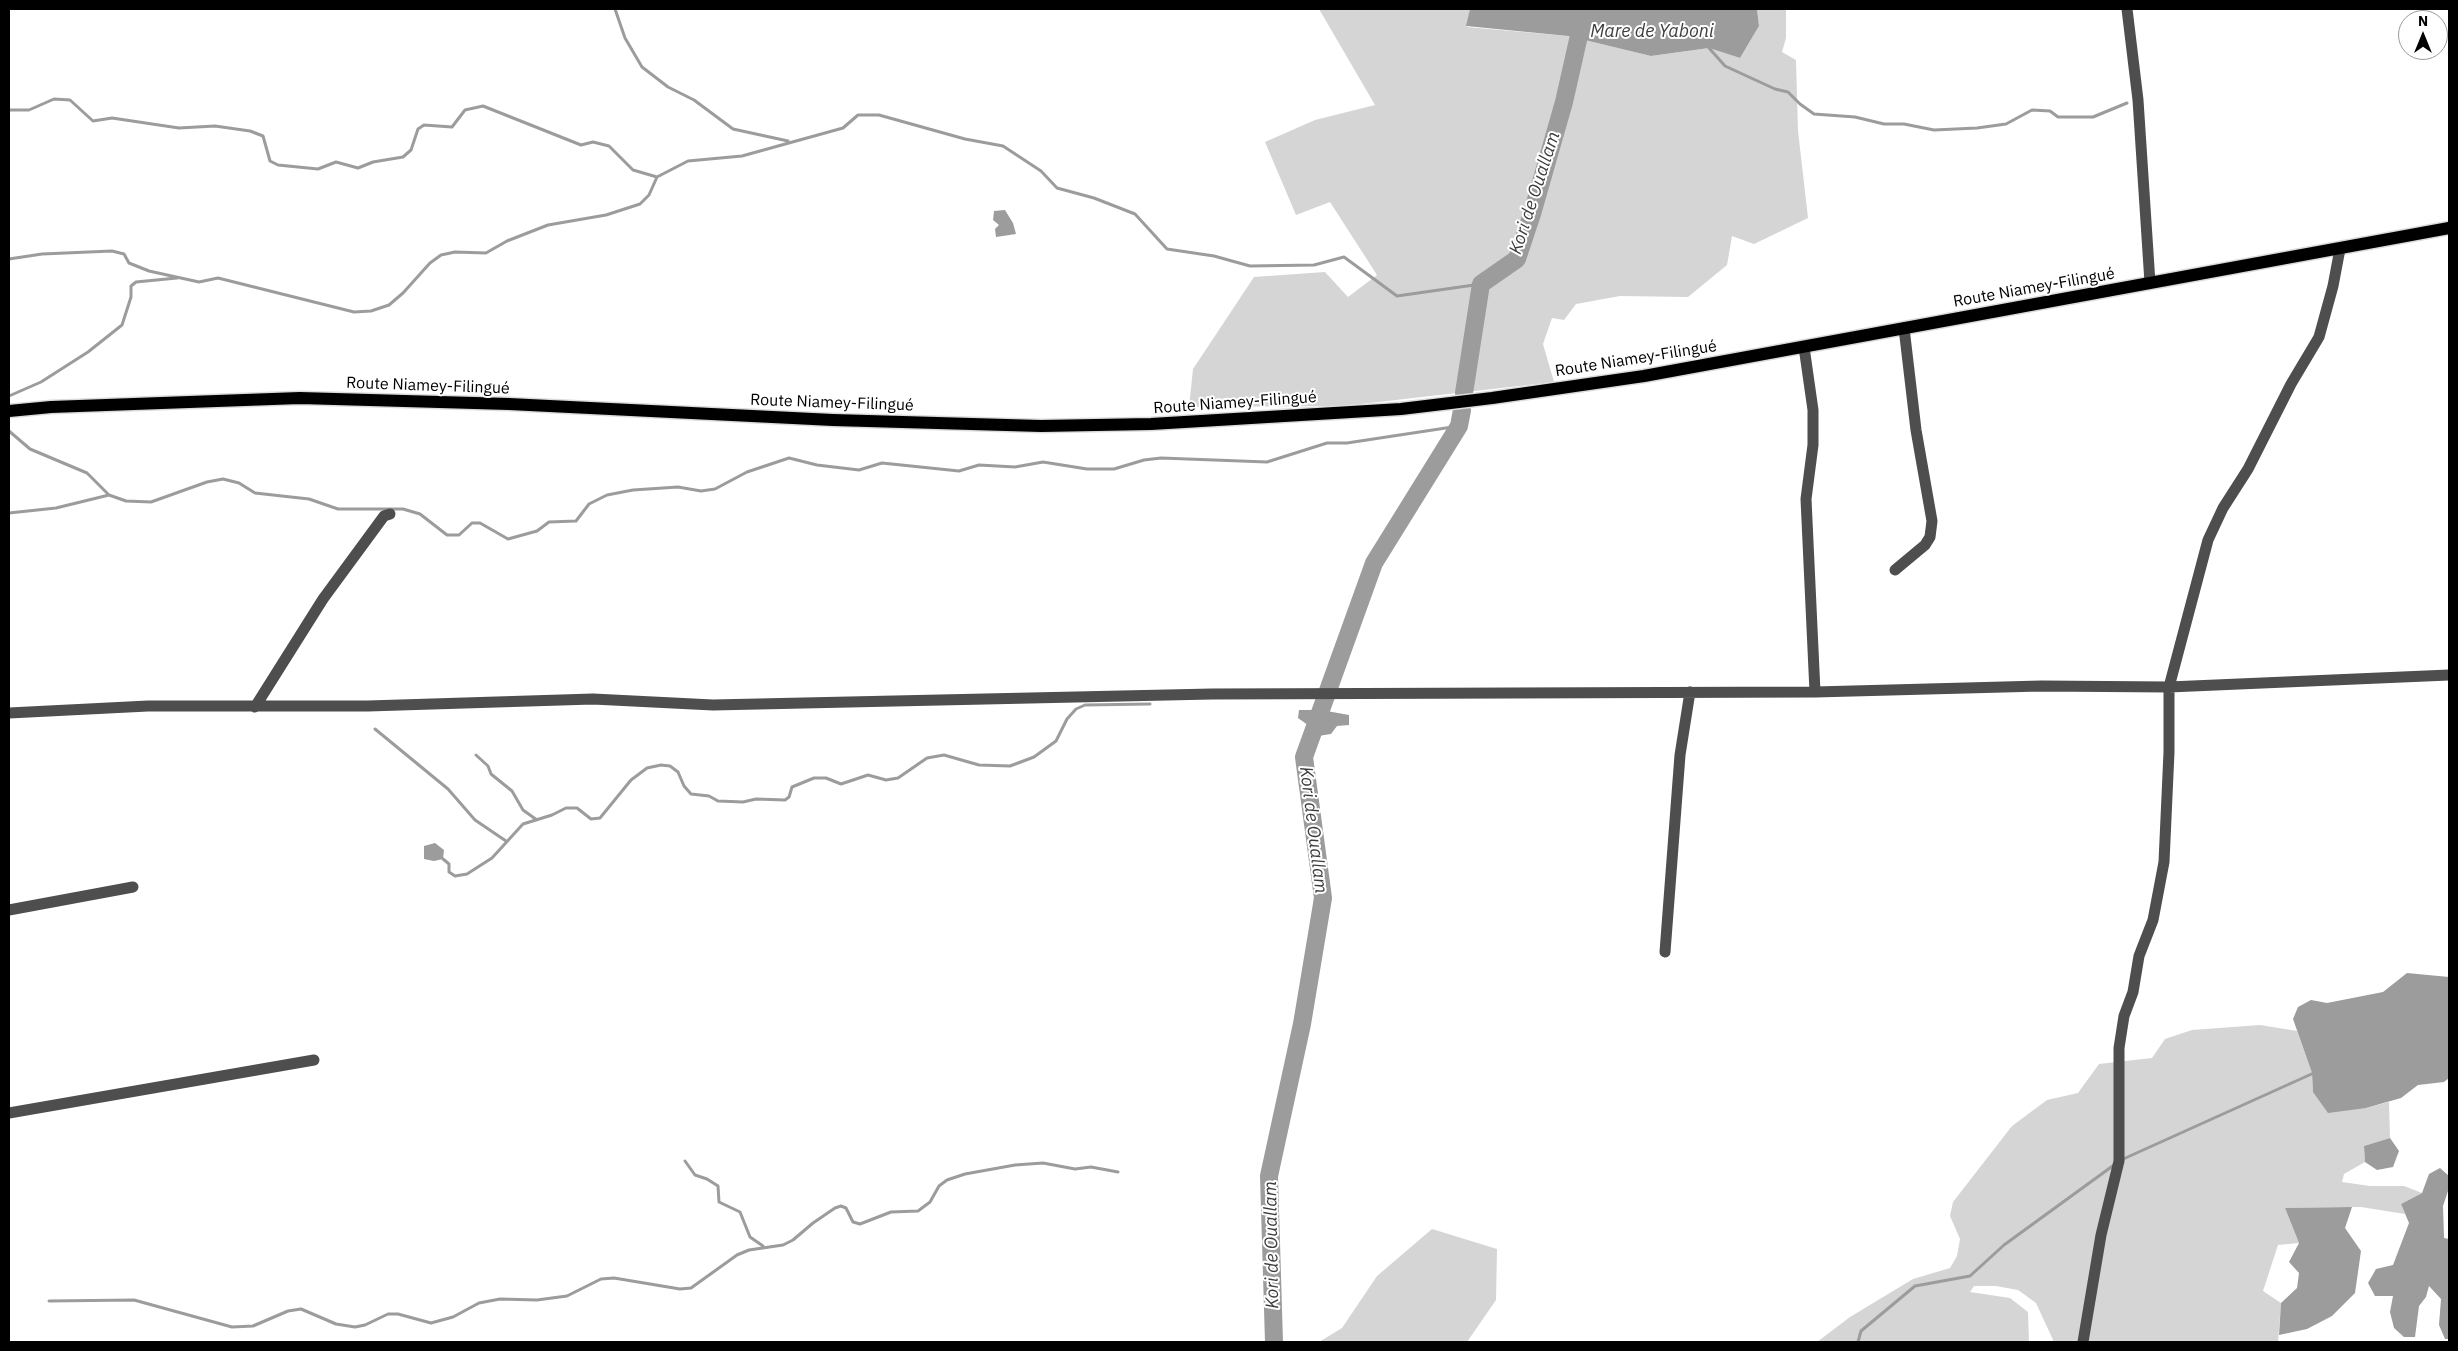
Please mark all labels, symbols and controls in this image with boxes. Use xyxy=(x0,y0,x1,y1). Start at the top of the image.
north arrow xyxy=(2398,10,2448,60)
text: N xyxy=(2418,12,2428,30)
water label: Mare de Yaboni xyxy=(1590,21,1714,43)
water label: Kori de Ouallam xyxy=(1505,129,1565,257)
street label: Route Niamey-Filingué xyxy=(1952,264,2116,312)
street label: Route Niamey-Filingué xyxy=(1554,337,1718,381)
street label: Route Niamey-Filingué xyxy=(346,374,510,398)
street label: Route Niamey-Filingué xyxy=(1153,388,1317,418)
street label: Route Niamey-Filingué xyxy=(750,391,914,415)
water label: Kori de Ouallam xyxy=(1294,765,1332,895)
water label: Kori de Ouallam xyxy=(1260,1181,1284,1309)

